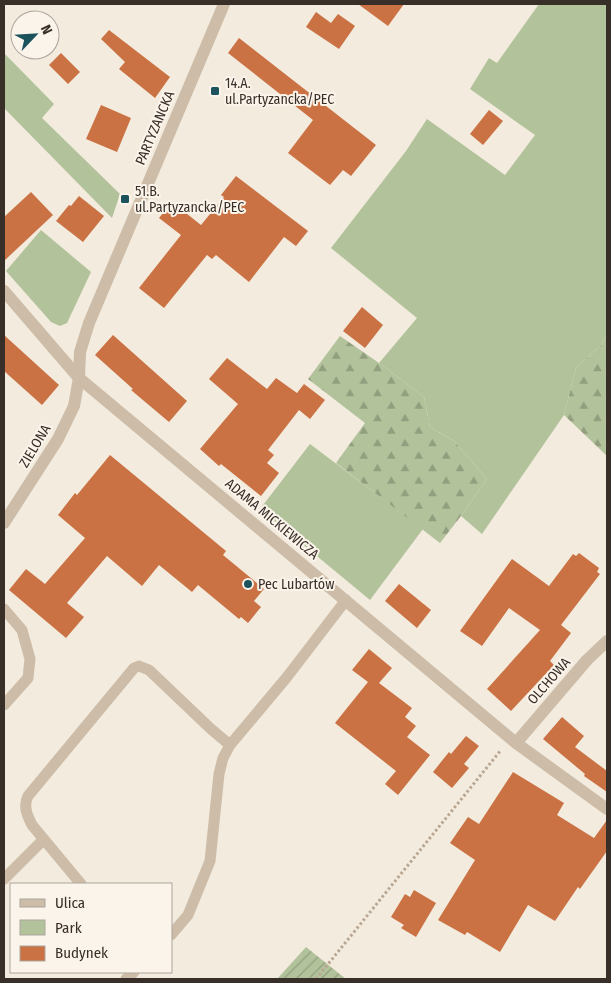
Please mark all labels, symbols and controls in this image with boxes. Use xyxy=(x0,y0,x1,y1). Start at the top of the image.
north arrow xyxy=(10,10,60,60)
text: N xyxy=(37,22,56,37)
place label: 14.A. ul.Partyzancka/PEC xyxy=(225,75,334,108)
marker: 14.A. ul.Partyzancka/PEC xyxy=(209,85,221,97)
street label: PARTYZANCKA xyxy=(132,88,178,168)
place label: 51.B. ul.Partyzancka/PEC xyxy=(135,183,244,216)
marker: 51.B. ul.Partyzancka/PEC xyxy=(119,193,131,205)
street label: ZIELONA xyxy=(16,421,55,471)
street label: ADAMA MICKIEWICZA xyxy=(222,475,323,563)
place label: Pec Lubartów xyxy=(258,576,334,593)
marker: Pec Lubartów xyxy=(242,578,254,590)
street label: OLCHOWA xyxy=(524,654,574,708)
legend xyxy=(10,883,172,973)
text: Ulica xyxy=(55,894,85,912)
text: Park xyxy=(55,919,82,937)
text: Budynek xyxy=(55,944,108,962)

